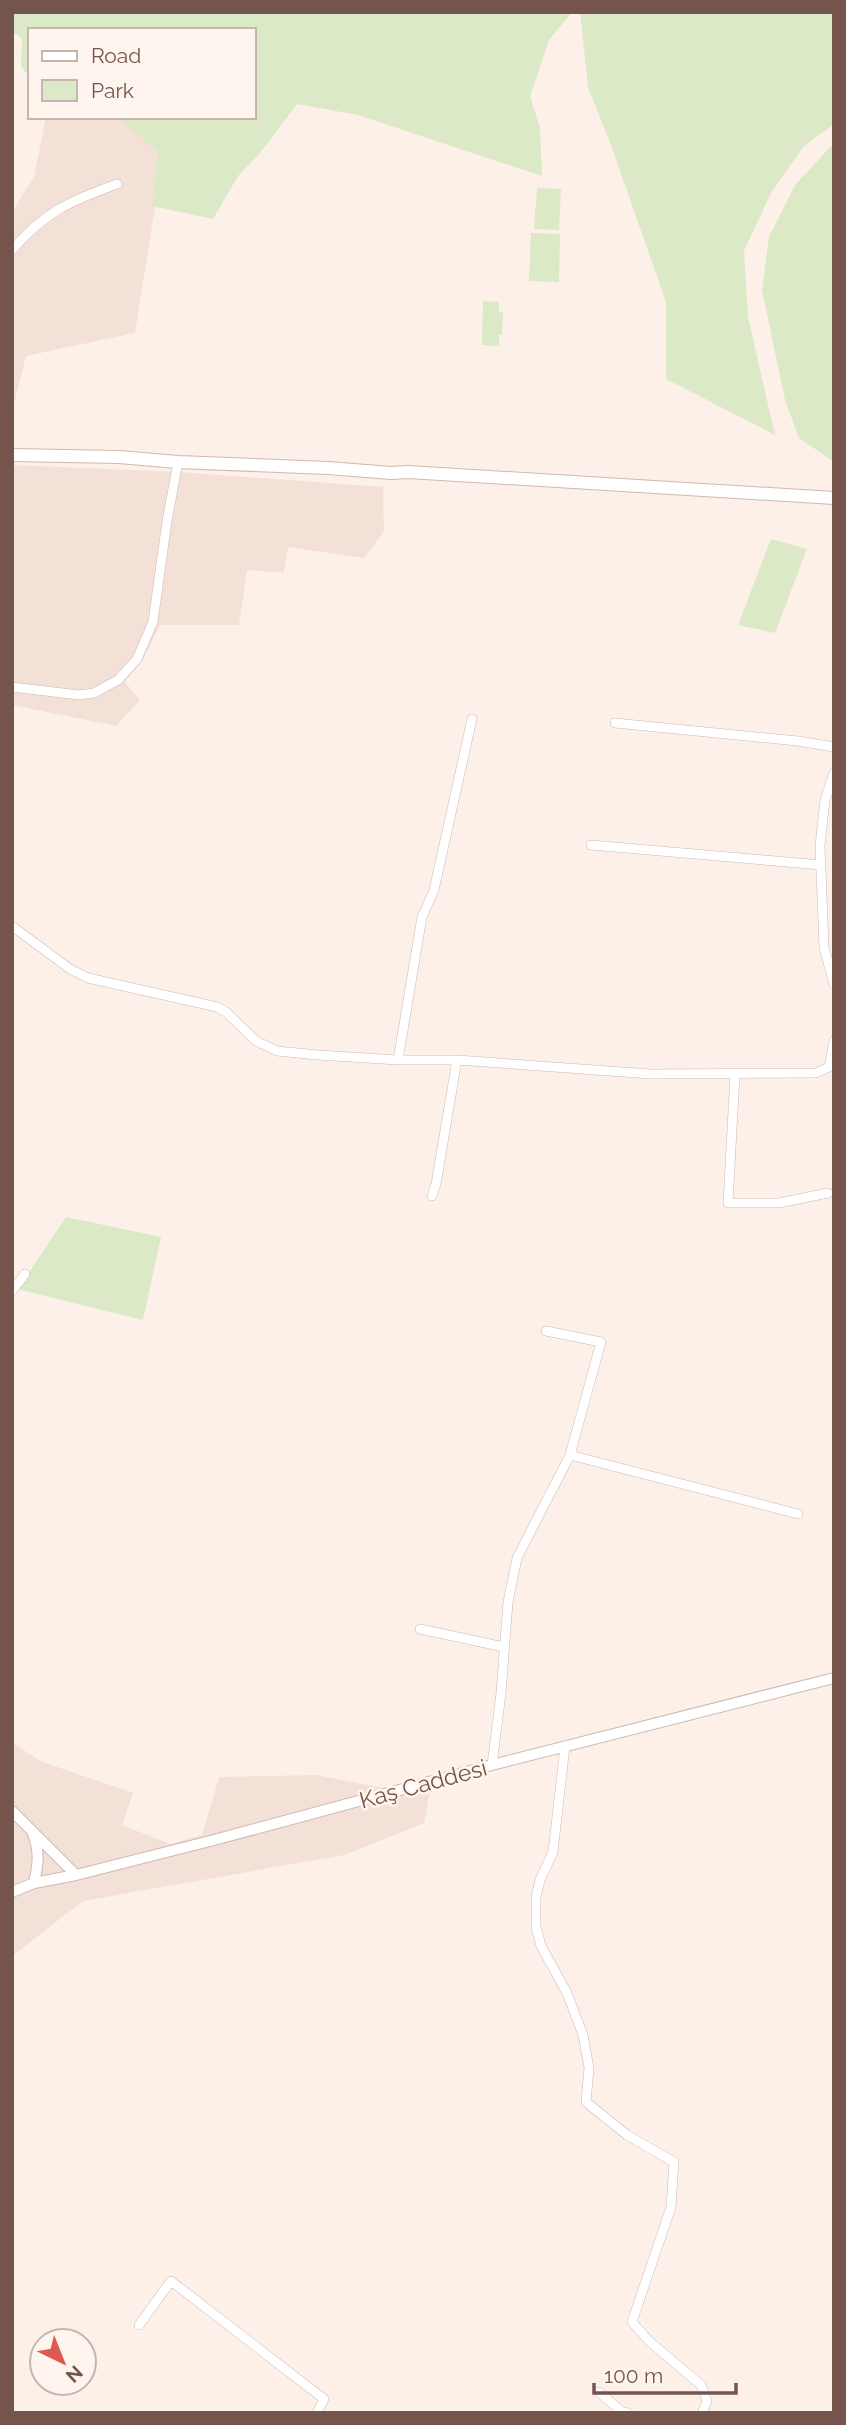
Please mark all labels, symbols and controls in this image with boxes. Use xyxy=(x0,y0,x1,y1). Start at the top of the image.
legend xyxy=(28,28,256,119)
text: Road xyxy=(91,43,141,68)
text: Park xyxy=(91,78,134,103)
street label: Kaş Caddesi xyxy=(356,1754,490,1813)
north arrow xyxy=(28,2327,98,2397)
scale bar xyxy=(594,2352,736,2396)
text: N xyxy=(62,2361,87,2387)
text: 100 m xyxy=(604,2363,663,2388)

